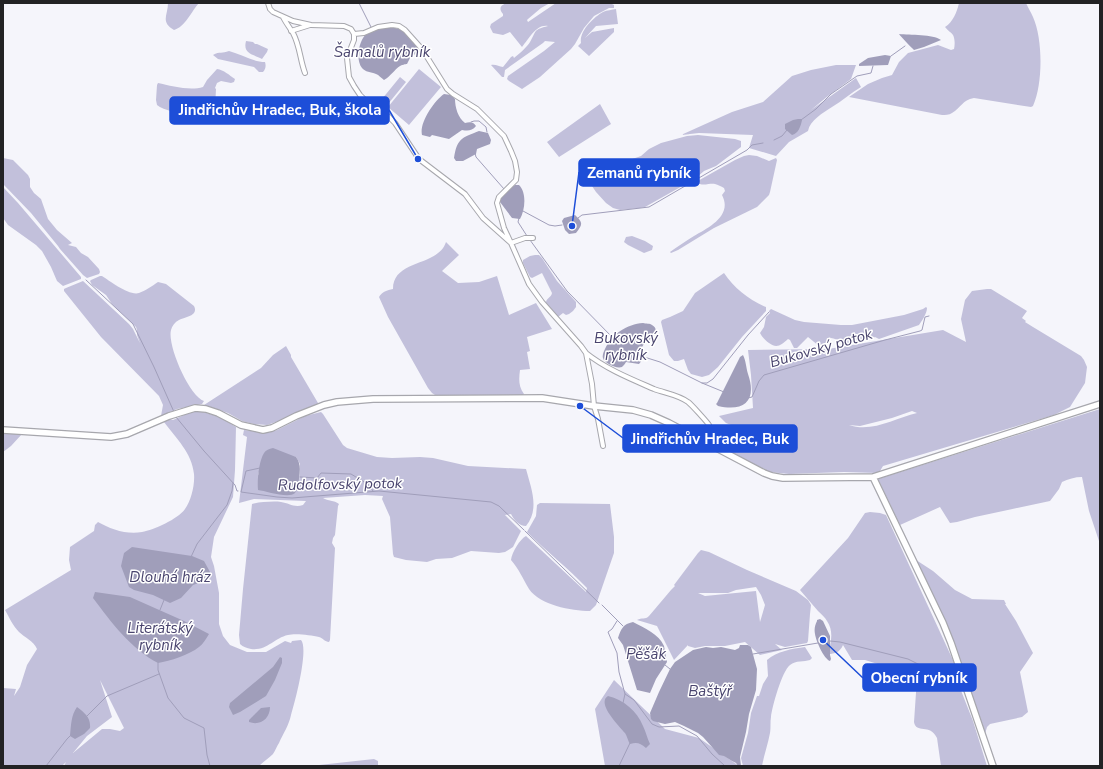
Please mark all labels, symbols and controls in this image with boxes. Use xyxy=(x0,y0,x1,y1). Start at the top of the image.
water label: Šamalů rybník xyxy=(334,41,431,62)
callout: Jindřichův Hradec, Buk, škola xyxy=(170,97,389,124)
text: Jindřichův Hradec, Buk, škola xyxy=(178,100,381,120)
callout: Zemanů rybník xyxy=(579,159,699,186)
text: Zemanů rybník xyxy=(587,163,692,183)
water label: Bukovský potok xyxy=(767,324,875,372)
water label: Bukovský rybník xyxy=(594,328,659,365)
callout: Jindřichův Hradec, Buk xyxy=(623,425,797,452)
text: Jindřichův Hradec, Buk xyxy=(630,429,790,449)
water label: Rudolfovský potok xyxy=(278,473,403,495)
water label: Dlouhá hráz xyxy=(129,567,211,587)
water label: Literátský rybník xyxy=(127,618,194,655)
water label: Pěšák xyxy=(626,644,666,664)
callout: Obecní rybník xyxy=(863,664,976,691)
text: Obecní rybník xyxy=(871,668,968,688)
water label: Baštýř xyxy=(688,681,733,701)

